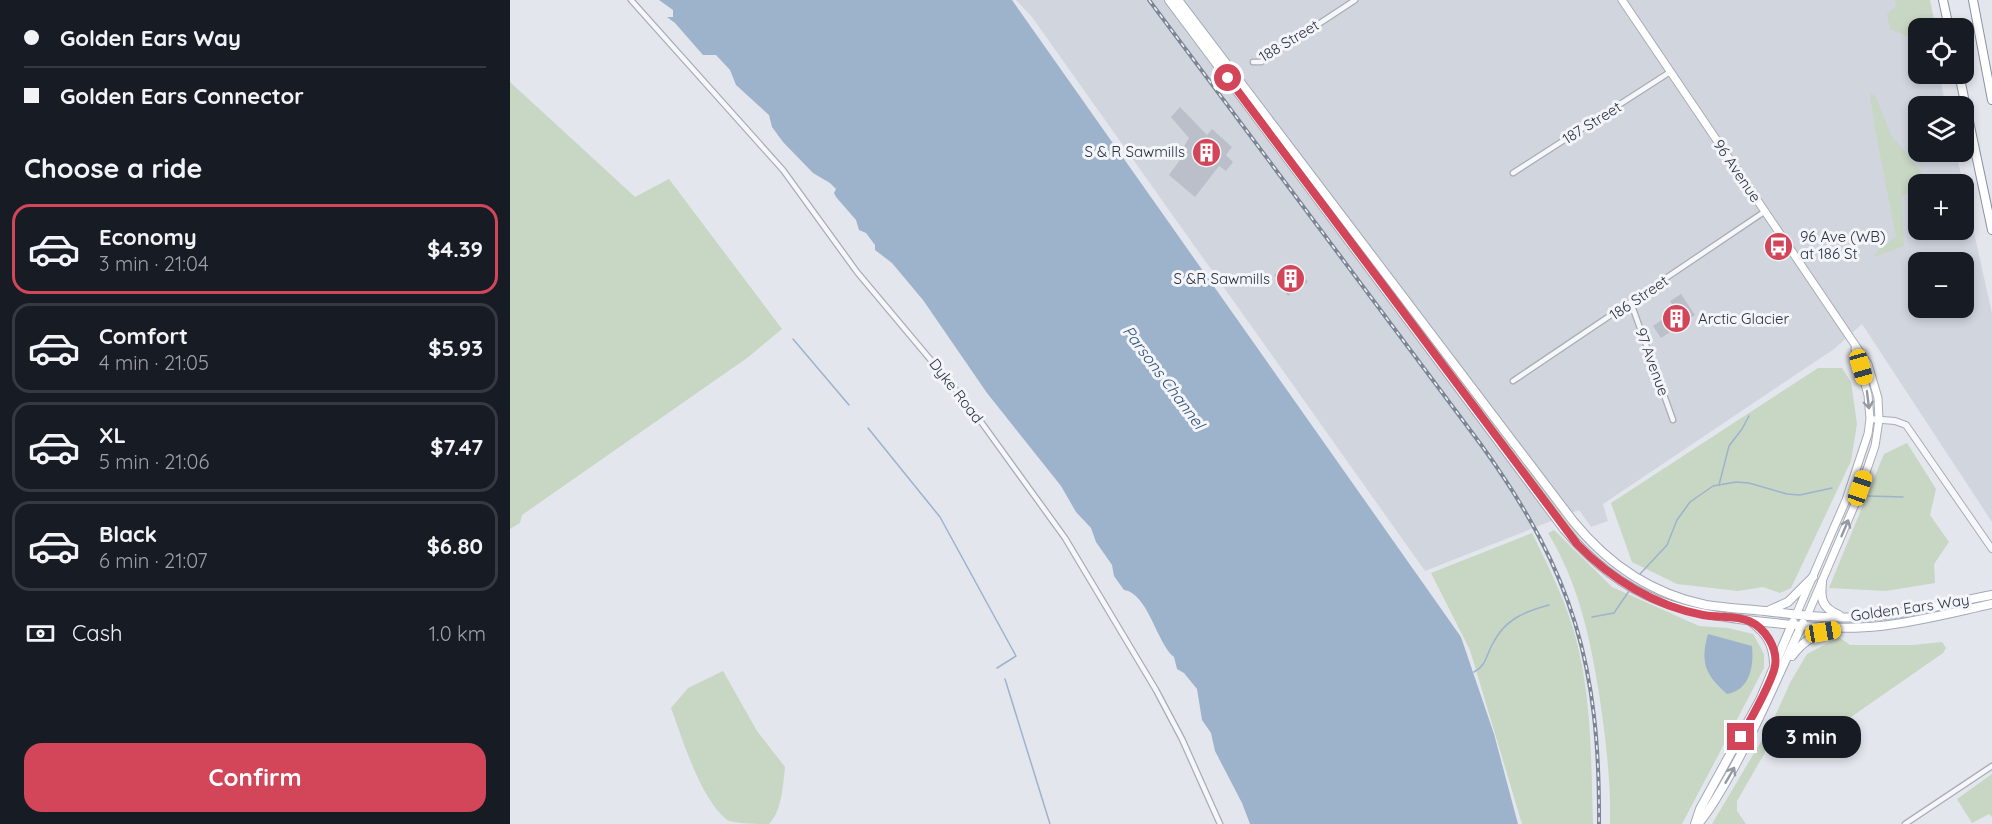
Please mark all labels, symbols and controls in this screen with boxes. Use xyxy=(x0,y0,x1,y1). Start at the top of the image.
street label: 188 Street xyxy=(1255,15,1322,66)
map controls xyxy=(1908,18,1974,318)
button: locate xyxy=(1908,18,1974,84)
text: Golden Ears Way xyxy=(60,24,241,52)
route start xyxy=(1214,64,1241,91)
text: Golden Ears Connector xyxy=(60,82,304,110)
button: layers xyxy=(1908,96,1974,162)
street label: 187 Street xyxy=(1559,97,1625,148)
building icon: S & R Sawmills xyxy=(1190,136,1222,168)
street label: 96 Avenue xyxy=(1709,136,1765,206)
place label: S & R Sawmills xyxy=(1085,142,1185,161)
text: Choose a ride xyxy=(24,151,202,185)
button: + xyxy=(1908,174,1974,240)
icon: car xyxy=(27,222,81,276)
text: Economy xyxy=(99,223,197,251)
place label: 96 Ave (WB) at 186 St xyxy=(1800,227,1886,263)
bus stop icon: 96 Ave (WB) at 186 St xyxy=(1763,230,1795,262)
text: $4.39 xyxy=(427,235,483,263)
text: 3 min · 21:04 xyxy=(99,251,209,276)
button: − xyxy=(1908,252,1974,318)
building icon: S &R Sawmills xyxy=(1275,263,1307,295)
place label: S &R Sawmills xyxy=(1174,269,1270,288)
street label: 186 Street xyxy=(1606,271,1672,324)
building icon: Arctic Glacier xyxy=(1661,303,1693,335)
place label: Arctic Glacier xyxy=(1698,309,1790,328)
icon: car xyxy=(27,321,81,375)
water label: Parsons Channel xyxy=(1119,321,1211,434)
text: Comfort xyxy=(99,322,188,350)
street label: 97 Avenue xyxy=(1631,325,1674,398)
text: $5.93 xyxy=(428,334,483,362)
car xyxy=(1847,347,1875,387)
text: 4 min · 21:05 xyxy=(99,350,209,375)
street label: Dyke Road xyxy=(925,355,988,427)
one-way arrow xyxy=(1863,389,1874,409)
icon: car xyxy=(27,420,81,474)
text: XL xyxy=(99,421,126,449)
text: $7.47 xyxy=(430,433,483,461)
text: 5 min · 21:06 xyxy=(99,449,209,474)
car xyxy=(1846,468,1874,508)
icon: car xyxy=(27,519,81,573)
text: Black xyxy=(99,520,157,548)
one-way arrow xyxy=(1839,520,1851,538)
text: $6.80 xyxy=(427,532,483,560)
text: 6 min · 21:07 xyxy=(99,548,207,573)
street label: Golden Ears Way xyxy=(1849,590,1970,625)
icon: cash xyxy=(24,617,57,650)
text: Cash xyxy=(72,619,123,647)
car xyxy=(1804,620,1842,644)
text: 1.0 km xyxy=(429,621,486,646)
callout: 3 min xyxy=(1762,716,1861,758)
route end xyxy=(1727,723,1754,750)
text: 3 min xyxy=(1786,724,1837,749)
button: Confirm xyxy=(24,743,486,812)
one-way arrow xyxy=(1724,767,1736,784)

